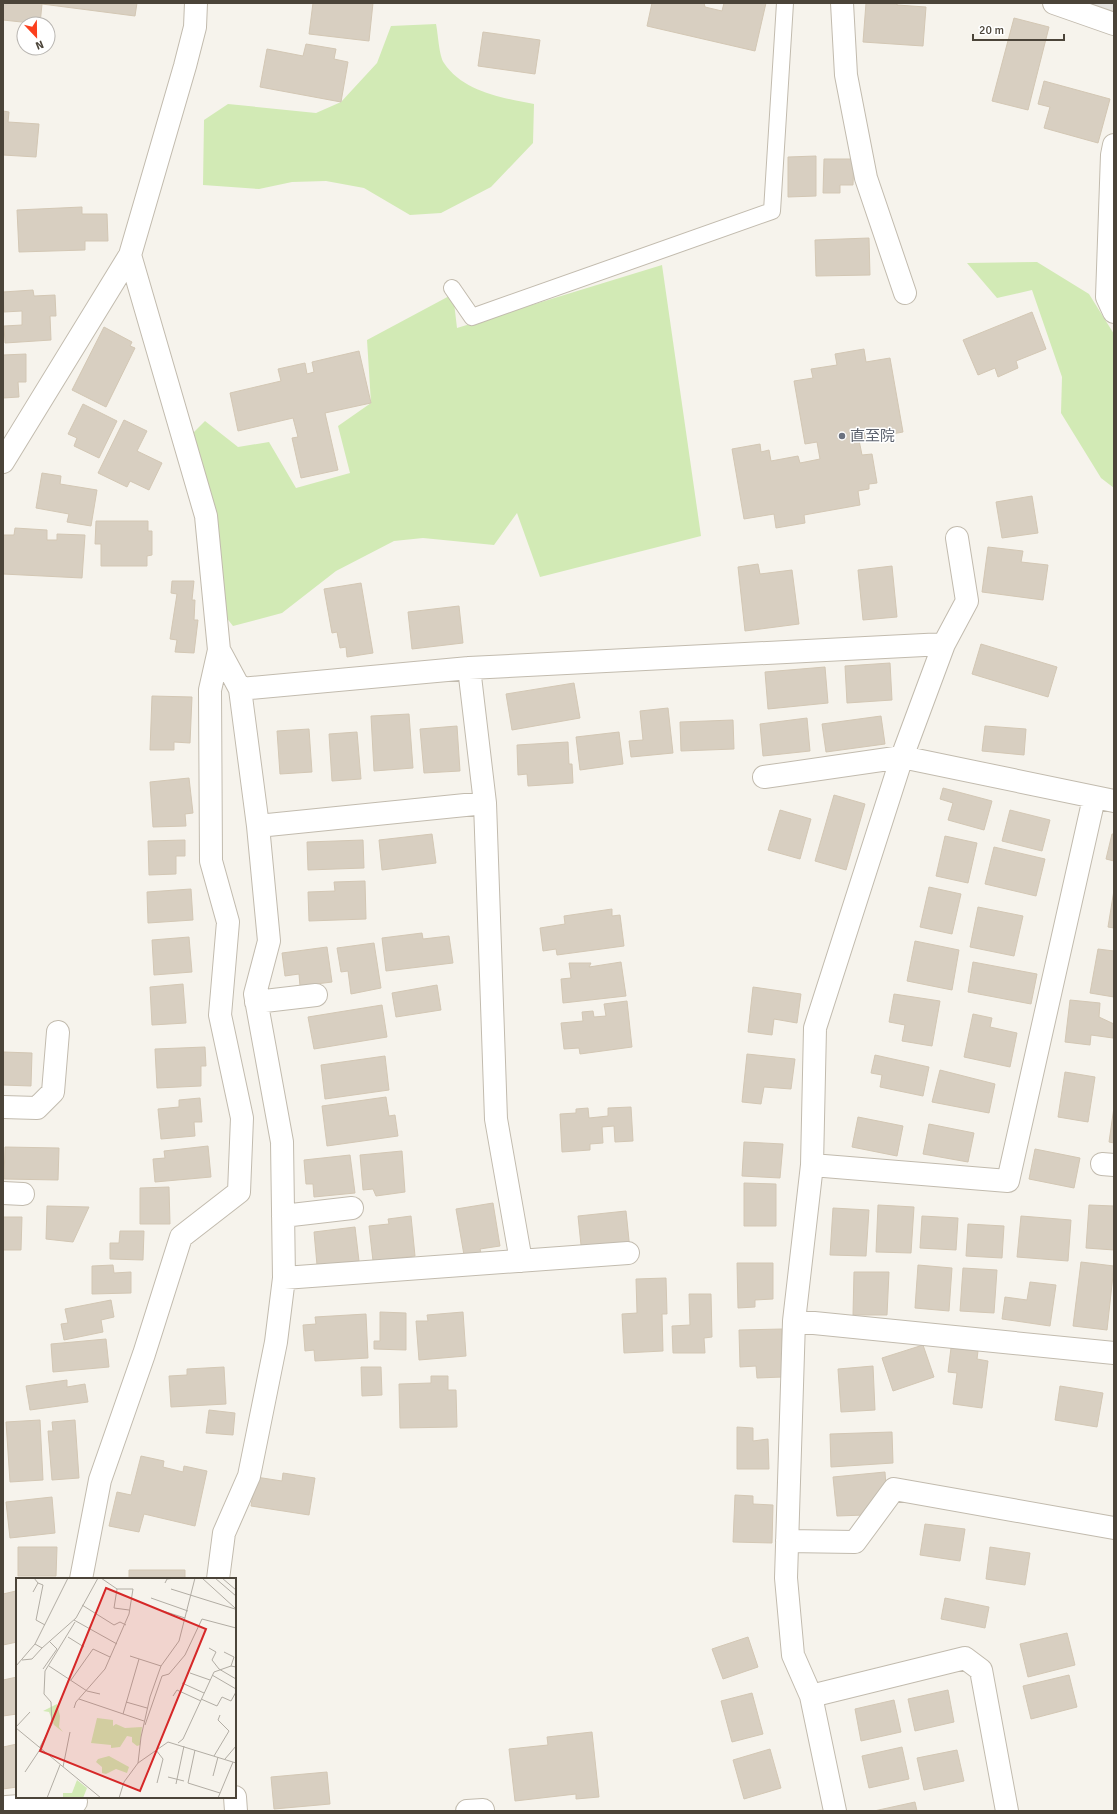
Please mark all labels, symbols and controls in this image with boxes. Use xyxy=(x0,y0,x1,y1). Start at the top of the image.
north arrow xyxy=(16,16,56,56)
scale bar xyxy=(973,16,1064,42)
text: 20 m xyxy=(979,23,1004,38)
text: N xyxy=(34,37,46,52)
place label: 直至院 xyxy=(850,427,895,445)
marker: 直至院 xyxy=(837,431,847,441)
inset map xyxy=(16,1578,236,1798)

